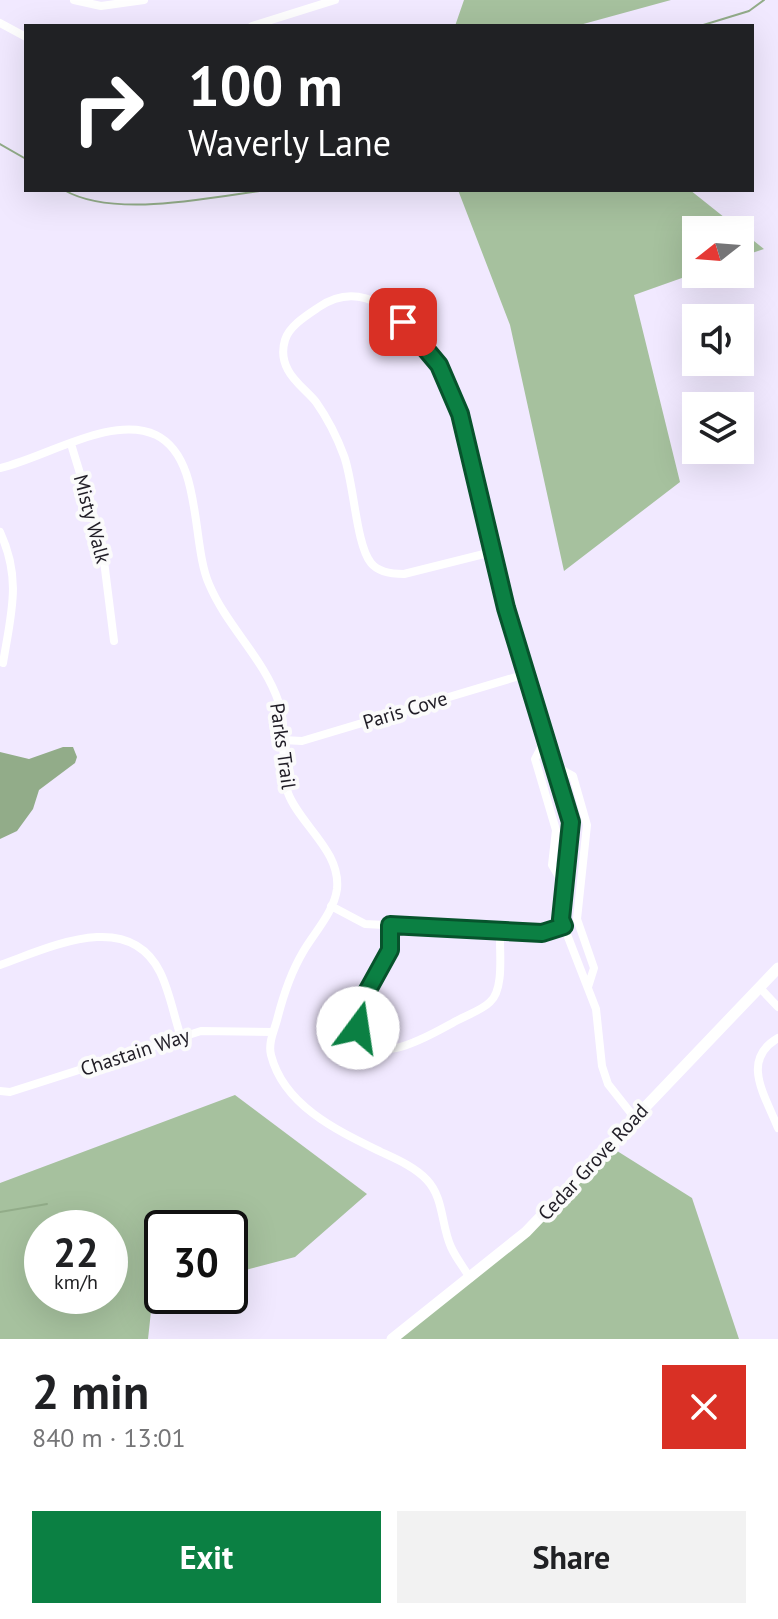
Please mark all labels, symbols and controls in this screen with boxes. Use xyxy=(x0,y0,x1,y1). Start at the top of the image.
text: 100 m xyxy=(188,49,343,121)
icon: right xyxy=(56,56,160,160)
text: Waverly Lane xyxy=(188,119,391,166)
north arrow xyxy=(682,216,754,288)
map controls xyxy=(682,216,754,464)
pin xyxy=(369,288,437,356)
icon: arrive xyxy=(381,300,425,344)
button: sound xyxy=(682,304,754,376)
button: layers xyxy=(682,392,754,464)
street label: Misty Walk xyxy=(68,472,116,567)
street label: Paris Cove xyxy=(360,685,450,735)
street label: Parks Trail xyxy=(264,701,302,791)
position arrow xyxy=(316,986,400,1070)
street label: Chastain Way xyxy=(77,1022,194,1082)
street label: Cedar Grove Road xyxy=(532,1098,654,1226)
speed limit sign: 30 xyxy=(144,1210,248,1314)
text: 22 xyxy=(53,1226,99,1278)
text: km/h xyxy=(54,1269,98,1295)
text: 2 min xyxy=(32,1360,149,1422)
button: close xyxy=(662,1365,746,1449)
text: 840 m · 13:01 xyxy=(32,1421,186,1454)
button: Exit xyxy=(32,1511,381,1603)
button: Share xyxy=(397,1511,746,1603)

